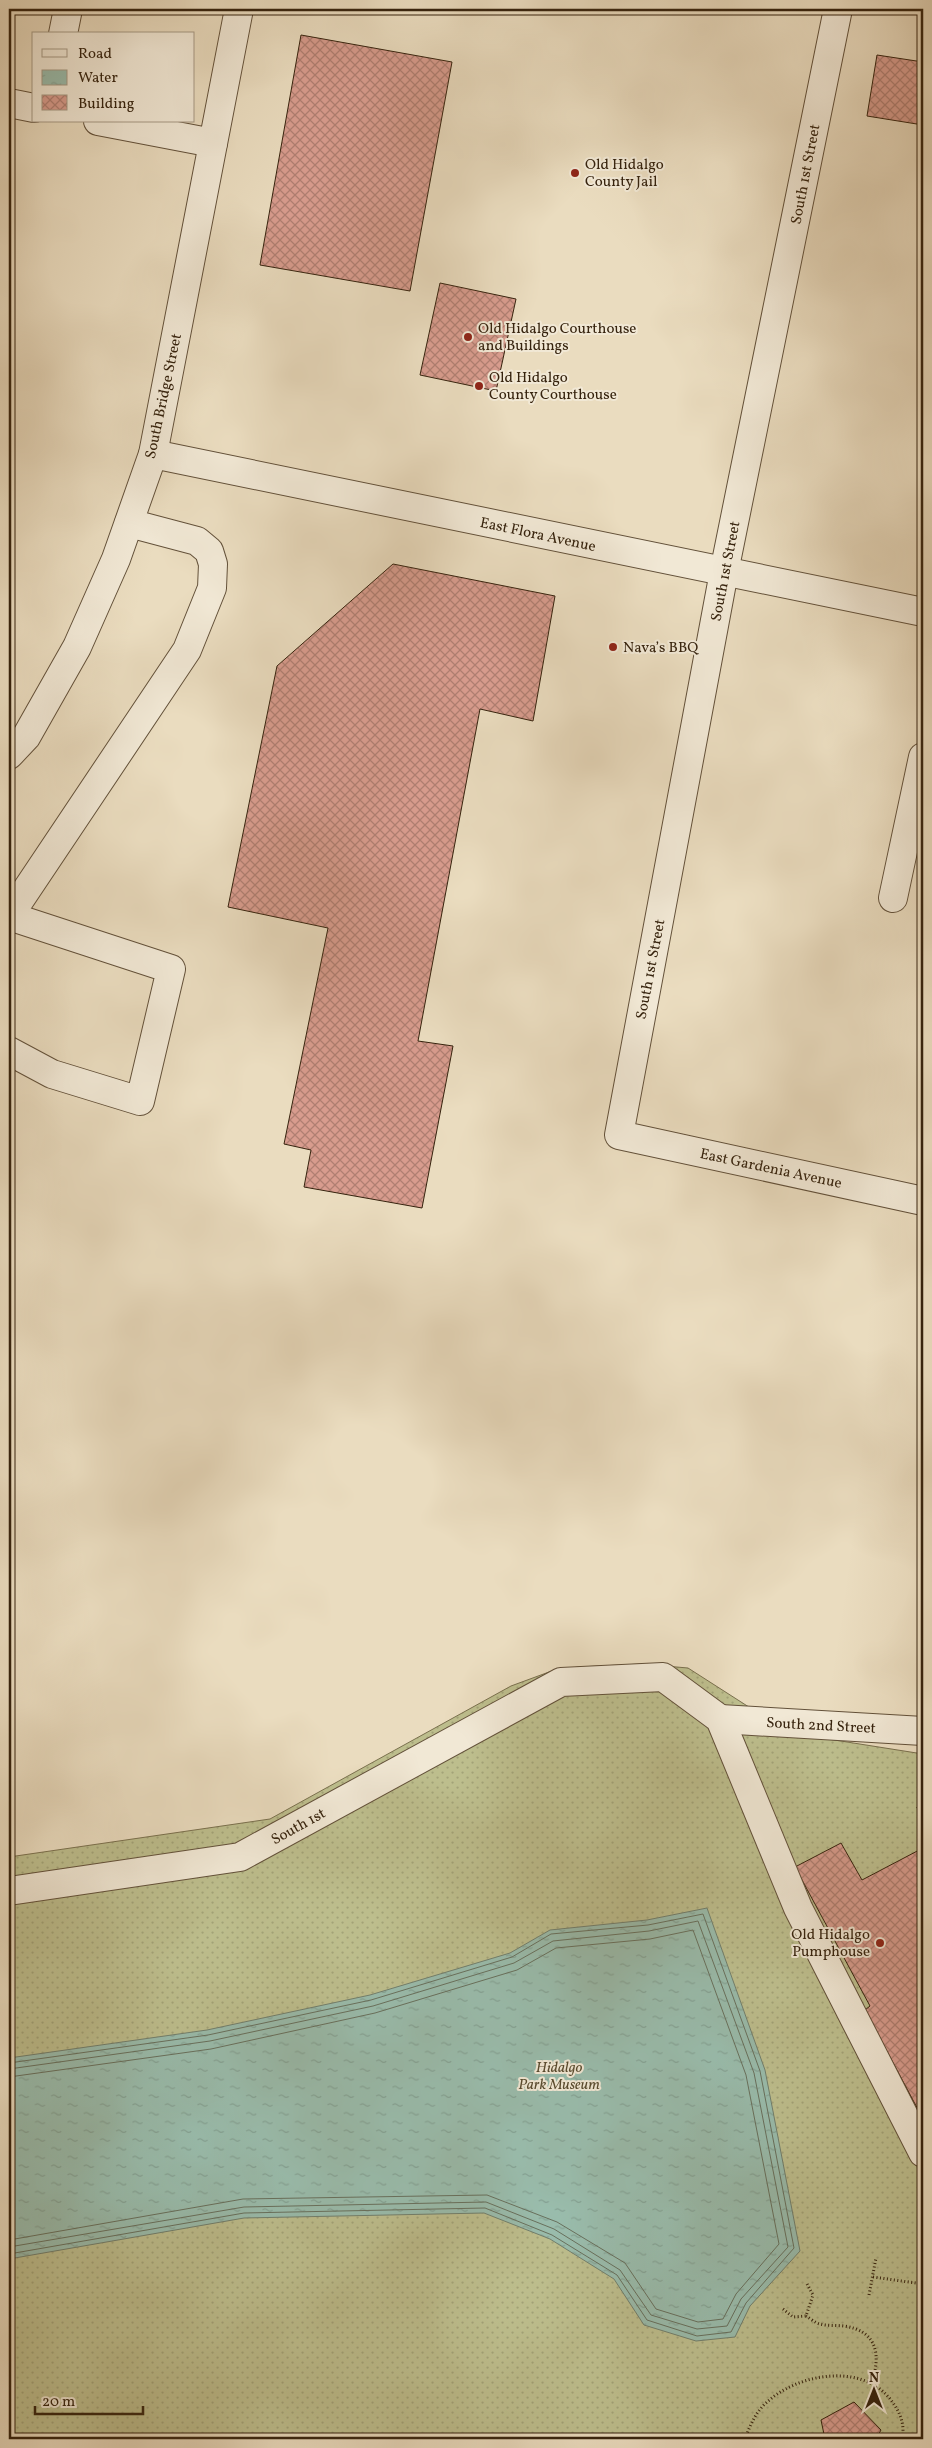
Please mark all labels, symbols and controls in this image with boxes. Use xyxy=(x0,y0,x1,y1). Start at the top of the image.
legend xyxy=(32,32,195,122)
text: Road xyxy=(78,44,112,65)
text: Water xyxy=(78,68,118,89)
text: Building xyxy=(78,94,135,115)
street label: South 1st Street xyxy=(786,122,826,226)
place label: Old Hidalgo County Jail xyxy=(585,155,664,193)
marker: Old Hidalgo County Jail xyxy=(569,167,581,179)
place label: Old Hidalgo Courthouse and Buildings xyxy=(478,319,636,357)
marker: Old Hidalgo Courthouse and Buildings xyxy=(462,331,474,343)
street label: South Bridge Street xyxy=(141,332,188,461)
place label: Old Hidalgo County Courthouse xyxy=(489,368,617,406)
marker: Old Hidalgo County Courthouse xyxy=(473,380,485,392)
street label: East Flora Avenue xyxy=(478,513,598,558)
street label: South 1st Street xyxy=(706,519,746,623)
place label: Nava’s BBQ xyxy=(623,638,699,659)
marker: Nava’s BBQ xyxy=(607,641,619,653)
street label: South 1st Street xyxy=(631,917,671,1021)
street label: East Gardenia Avenue xyxy=(698,1144,844,1195)
street label: South 2nd Street xyxy=(766,1713,876,1740)
street label: South 1st xyxy=(268,1804,330,1851)
place label: Old Hidalgo Pumphouse xyxy=(791,1925,870,1963)
marker: Old Hidalgo Pumphouse xyxy=(874,1937,886,1949)
park label: Hidalgo Park Museum xyxy=(518,2058,600,2096)
north arrow xyxy=(850,2366,900,2416)
text: N xyxy=(869,2369,879,2388)
scale bar xyxy=(35,2383,142,2415)
text: 20 m xyxy=(42,2392,75,2413)

